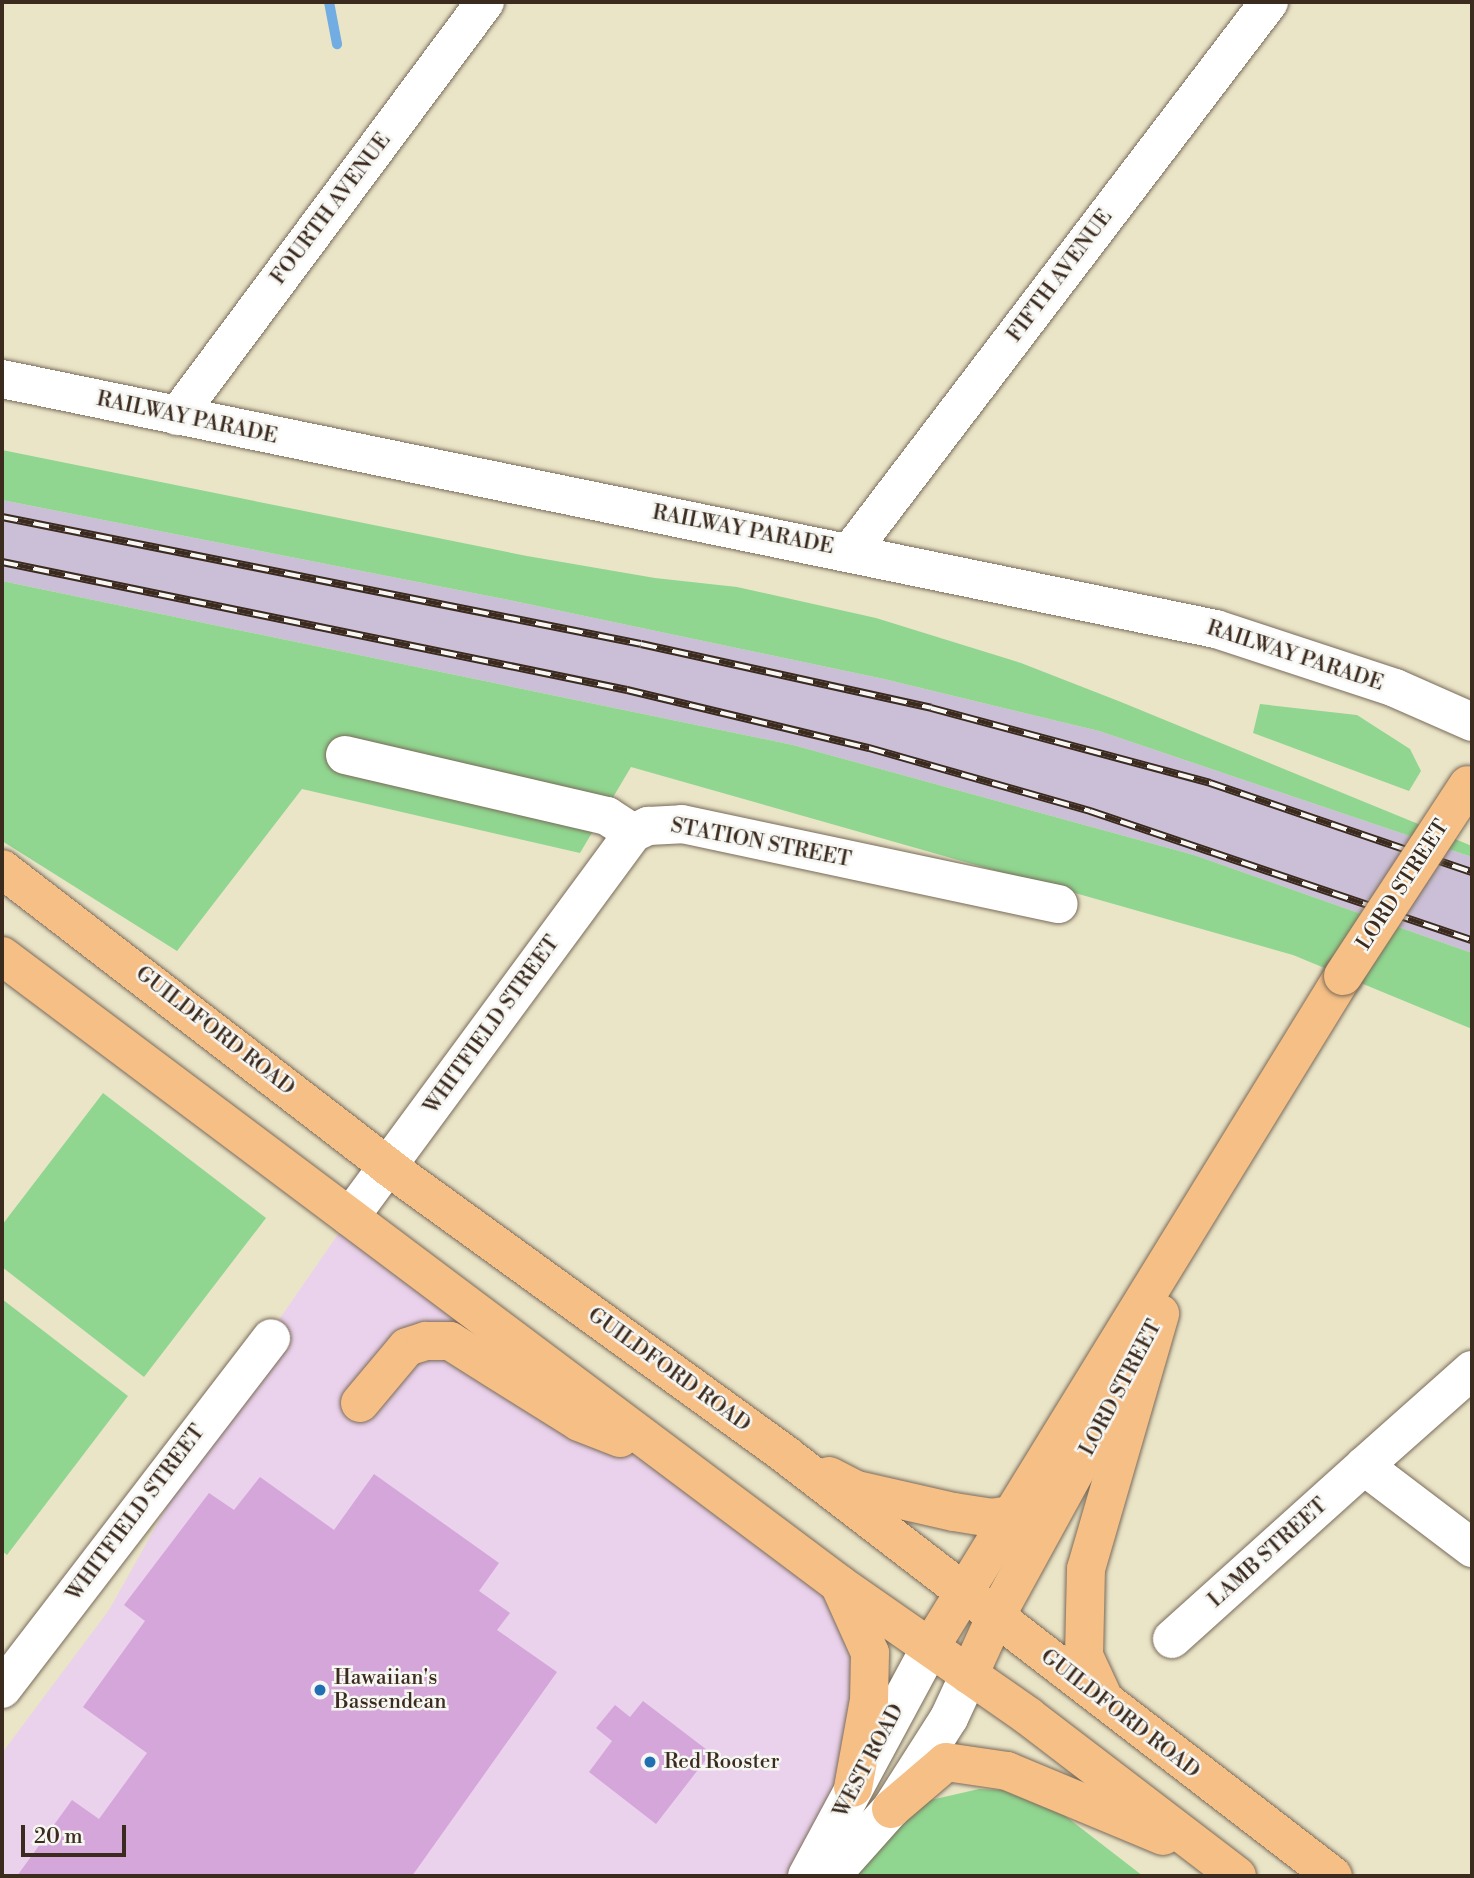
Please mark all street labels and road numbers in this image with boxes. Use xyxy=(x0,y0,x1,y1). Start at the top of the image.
street label: FOURTH AVENUE xyxy=(266,128,396,290)
street label: FIFTH AVENUE xyxy=(1002,205,1118,347)
street label: RAILWAY PARADE xyxy=(94,387,280,449)
street label: RAILWAY PARADE xyxy=(650,500,836,560)
street label: RAILWAY PARADE xyxy=(1204,616,1386,696)
street label: STATION STREET xyxy=(669,813,853,873)
street label: LORD STREET xyxy=(1352,815,1454,955)
street label: WHITFIELD STREET xyxy=(419,931,565,1119)
street label: GUILDFORD ROAD xyxy=(130,961,300,1101)
street label: GUILDFORD ROAD xyxy=(583,1303,755,1437)
street label: LORD STREET xyxy=(1075,1316,1167,1460)
street label: WHITFIELD STREET xyxy=(61,1420,211,1606)
street label: LAMB STREET xyxy=(1203,1493,1333,1613)
street label: GUILDFORD ROAD xyxy=(1035,1644,1205,1784)
street label: WEST ROAD xyxy=(829,1700,909,1822)

